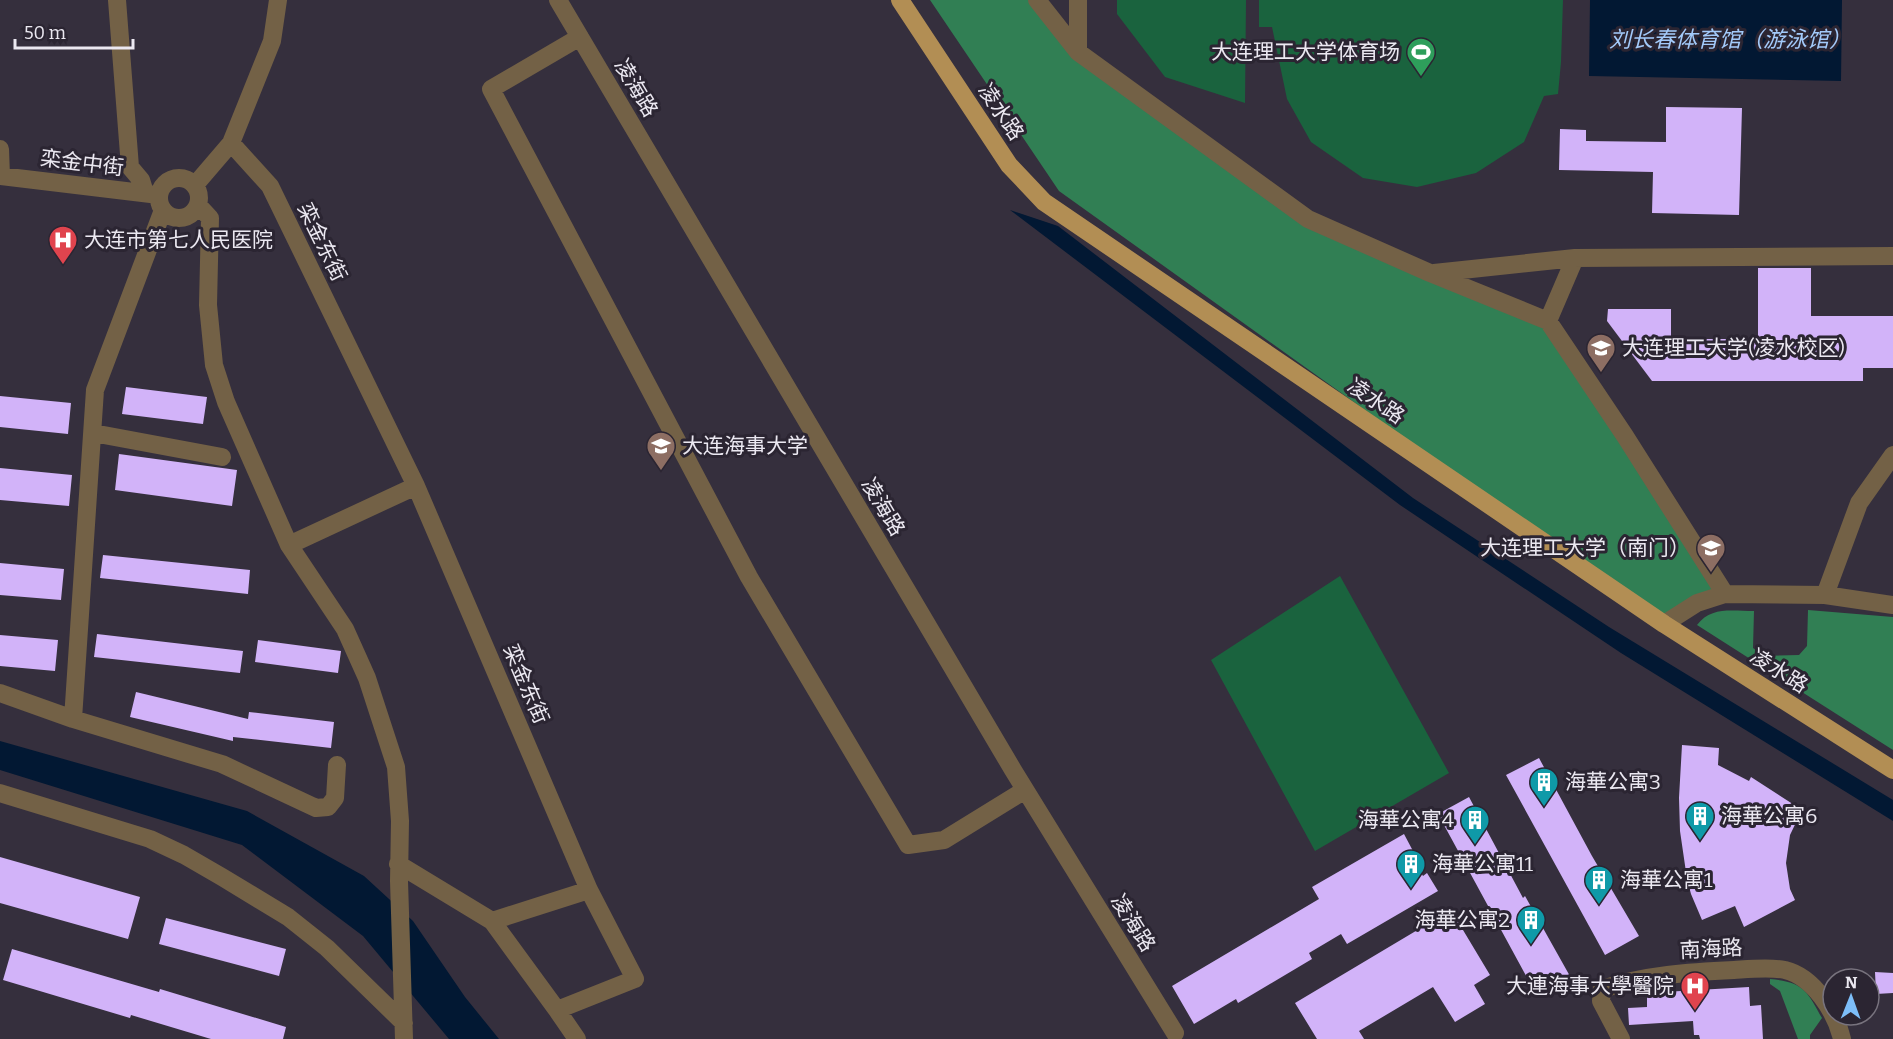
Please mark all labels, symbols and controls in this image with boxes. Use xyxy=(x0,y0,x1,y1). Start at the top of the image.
scale bar xyxy=(15,12,134,50)
text: 50 m xyxy=(24,22,66,44)
water label: 刘长春体育馆（游泳馆） xyxy=(1609,26,1851,53)
sports icon: 大连理工大学体育场 xyxy=(1405,36,1437,78)
place label: 大连理工大学体育场 xyxy=(1211,39,1400,65)
street label: 凌海路 xyxy=(609,54,663,122)
street label: 凌水路 xyxy=(973,79,1029,145)
street label: 栾金中街 xyxy=(39,145,125,181)
street label: 栾金东街 xyxy=(292,199,352,285)
hospital icon: 大连市第七人民医院 xyxy=(47,224,79,266)
place label: 大连市第七人民医院 xyxy=(84,227,273,253)
school or university icon: 大连理工大学(凌水校区) xyxy=(1585,332,1617,374)
place label: 大连理工大学(凌水校区) xyxy=(1622,335,1845,361)
street label: 凌水路 xyxy=(1343,373,1409,429)
school or university icon: 大连海事大学 xyxy=(645,430,677,472)
place label: 大连海事大学 xyxy=(682,433,808,459)
street label: 凌海路 xyxy=(856,473,910,541)
school or university icon: 大连理工大学（南门） xyxy=(1695,532,1727,574)
place label: 大连理工大学（南门） xyxy=(1480,535,1690,561)
street label: 栾金东街 xyxy=(498,640,554,728)
street label: 凌水路 xyxy=(1745,643,1813,699)
building icon: 海華公寓3 xyxy=(1528,766,1560,808)
place label: 海華公寓3 xyxy=(1565,769,1661,795)
building icon: 海華公寓6 xyxy=(1684,800,1716,842)
place label: 海華公寓6 xyxy=(1721,803,1817,829)
building icon: 海華公寓4 xyxy=(1459,804,1491,846)
place label: 海華公寓4 xyxy=(1358,807,1454,833)
building icon: 海華公寓11 xyxy=(1395,848,1427,890)
place label: 海華公寓11 xyxy=(1432,851,1534,877)
building icon: 海華公寓1 xyxy=(1583,864,1615,906)
place label: 海華公寓1 xyxy=(1620,867,1713,893)
street label: 凌海路 xyxy=(1105,889,1161,957)
building icon: 海華公寓2 xyxy=(1515,904,1547,946)
place label: 海華公寓2 xyxy=(1415,907,1510,933)
street label: 南海路 xyxy=(1679,934,1743,964)
north arrow xyxy=(1821,967,1881,1027)
hospital icon: 大連海事大學醫院 xyxy=(1679,970,1711,1012)
place label: 大連海事大學醫院 xyxy=(1506,973,1674,999)
text: N xyxy=(1845,973,1858,992)

